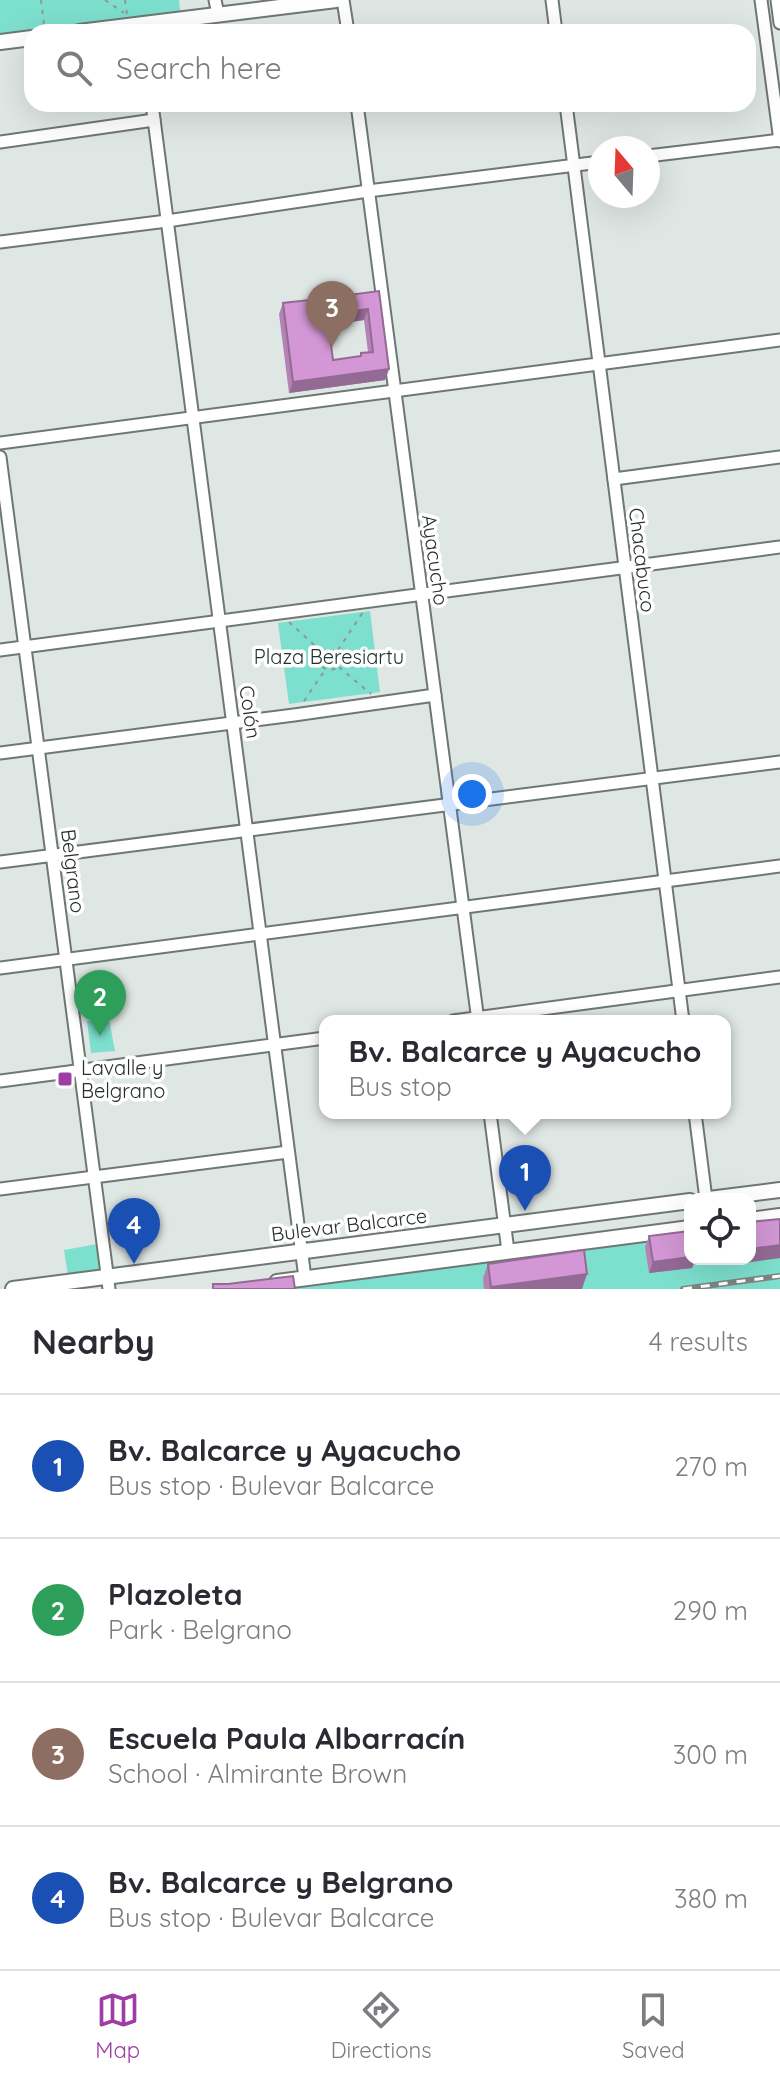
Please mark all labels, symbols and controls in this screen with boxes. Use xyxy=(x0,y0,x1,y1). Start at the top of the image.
search box xyxy=(24,24,756,112)
icon: search xyxy=(52,46,96,90)
text: Search here xyxy=(116,49,282,87)
north arrow xyxy=(588,136,660,208)
pin: 3 xyxy=(306,281,358,347)
street label: Chacabuco xyxy=(624,506,661,614)
street label: Ayacucho xyxy=(417,513,454,607)
park label: Plaza Beresiartu xyxy=(254,644,404,669)
street label: Colón xyxy=(234,684,267,740)
your location xyxy=(452,774,492,814)
street label: Belgrano xyxy=(56,828,91,914)
pin: 2 xyxy=(74,970,126,1036)
popup xyxy=(319,1015,731,1119)
text: Bv. Balcarce y Ayacucho xyxy=(348,1032,702,1070)
place label: Lavalle y Belgrano xyxy=(81,1055,165,1103)
marker: Lavalle y Belgrano xyxy=(56,1070,74,1088)
text: Bus stop xyxy=(348,1070,452,1103)
pin: 1 xyxy=(499,1145,551,1211)
map controls xyxy=(684,1193,756,1265)
button: locate xyxy=(684,1193,756,1265)
pin: 4 xyxy=(108,1198,160,1264)
street label: Bulevar Balcarce xyxy=(270,1203,428,1246)
text: Nearby xyxy=(32,1320,155,1363)
text: 4 results xyxy=(649,1325,748,1358)
text: Bv. Balcarce y Ayacucho xyxy=(108,1431,461,1469)
text: 1 xyxy=(53,1450,63,1483)
text: 270 m xyxy=(674,1450,748,1483)
text: Bus stop · Bulevar Balcarce xyxy=(108,1469,434,1502)
text: Plazoleta xyxy=(108,1575,243,1613)
text: 2 xyxy=(51,1594,65,1627)
text: 290 m xyxy=(673,1594,748,1627)
text: Park · Belgrano xyxy=(108,1613,292,1646)
text: Escuela Paula Albarracín xyxy=(108,1719,465,1757)
text: 3 xyxy=(51,1738,65,1771)
text: 300 m xyxy=(673,1738,748,1771)
text: School · Almirante Brown xyxy=(108,1757,407,1790)
text: Bv. Balcarce y Belgrano xyxy=(108,1863,454,1901)
text: 4 xyxy=(50,1882,66,1915)
text: 380 m xyxy=(674,1882,748,1915)
text: Bus stop · Bulevar Balcarce xyxy=(108,1901,434,1934)
tab: Map xyxy=(95,1988,140,2064)
tab: Directions xyxy=(331,1988,431,2064)
tab: Saved xyxy=(622,1988,685,2064)

